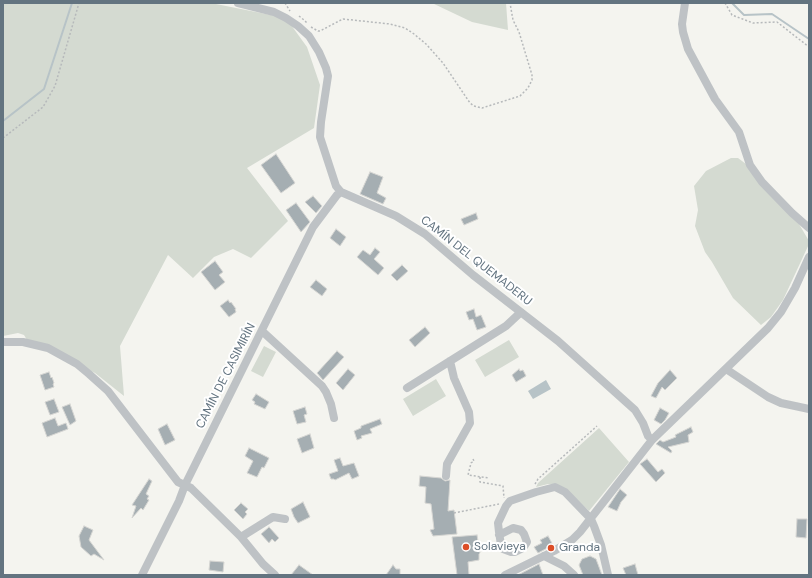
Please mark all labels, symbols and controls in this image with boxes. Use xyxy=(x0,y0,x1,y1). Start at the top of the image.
street label: CAMÍN DEL QUEMADERU xyxy=(417,213,535,309)
street label: CAMÍN DE CASIMIRÍN xyxy=(193,321,259,431)
place label: Solavieya xyxy=(474,540,526,554)
place label: Granda xyxy=(559,541,600,555)
marker: Solavieya xyxy=(461,542,471,552)
marker: Granda xyxy=(546,543,556,553)

